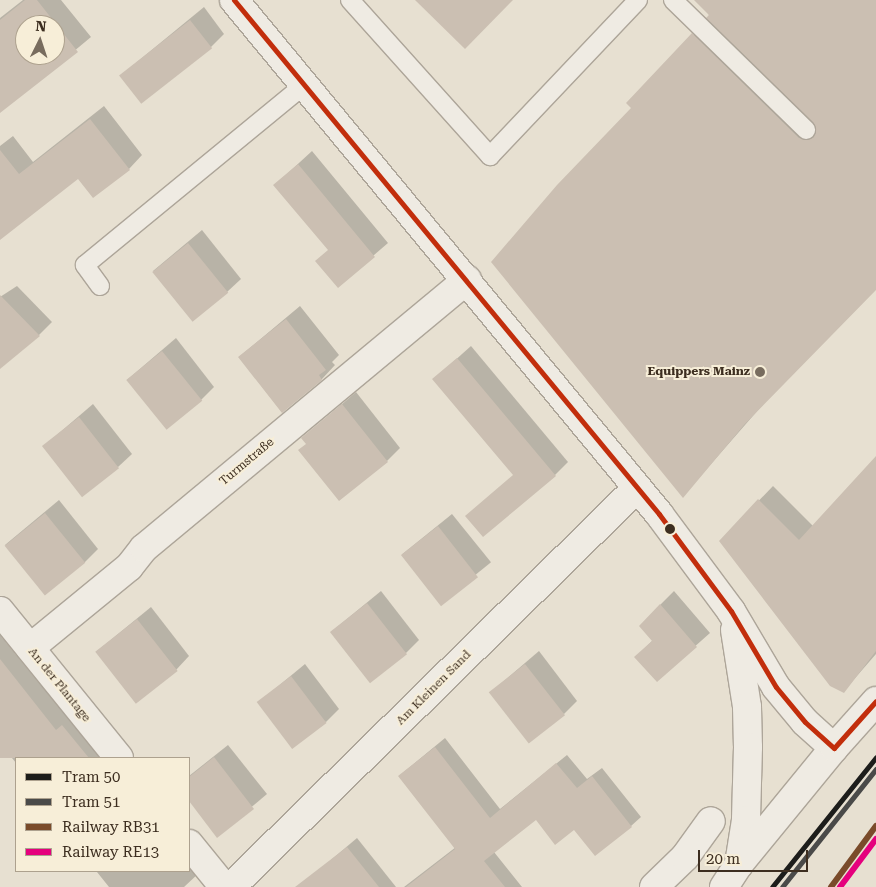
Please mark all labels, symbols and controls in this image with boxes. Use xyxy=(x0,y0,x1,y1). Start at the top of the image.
north arrow xyxy=(15,15,65,65)
text: N xyxy=(35,18,47,34)
place label: Equippers Mainz xyxy=(647,365,750,379)
marker: Equippers Mainz xyxy=(754,366,766,378)
street label: Turmstraße xyxy=(217,435,277,489)
unlabelled marker xyxy=(665,524,675,534)
street label: An der Plantage xyxy=(25,645,93,725)
street label: Am Kleinen Sand xyxy=(394,648,474,728)
legend xyxy=(15,757,190,872)
text: Tram 50 xyxy=(62,768,120,786)
text: Tram 51 xyxy=(62,793,120,811)
text: Railway RB31 xyxy=(62,818,160,836)
scale bar xyxy=(701,840,811,872)
text: Railway RE13 xyxy=(62,843,159,861)
text: 20 m xyxy=(706,850,740,868)

